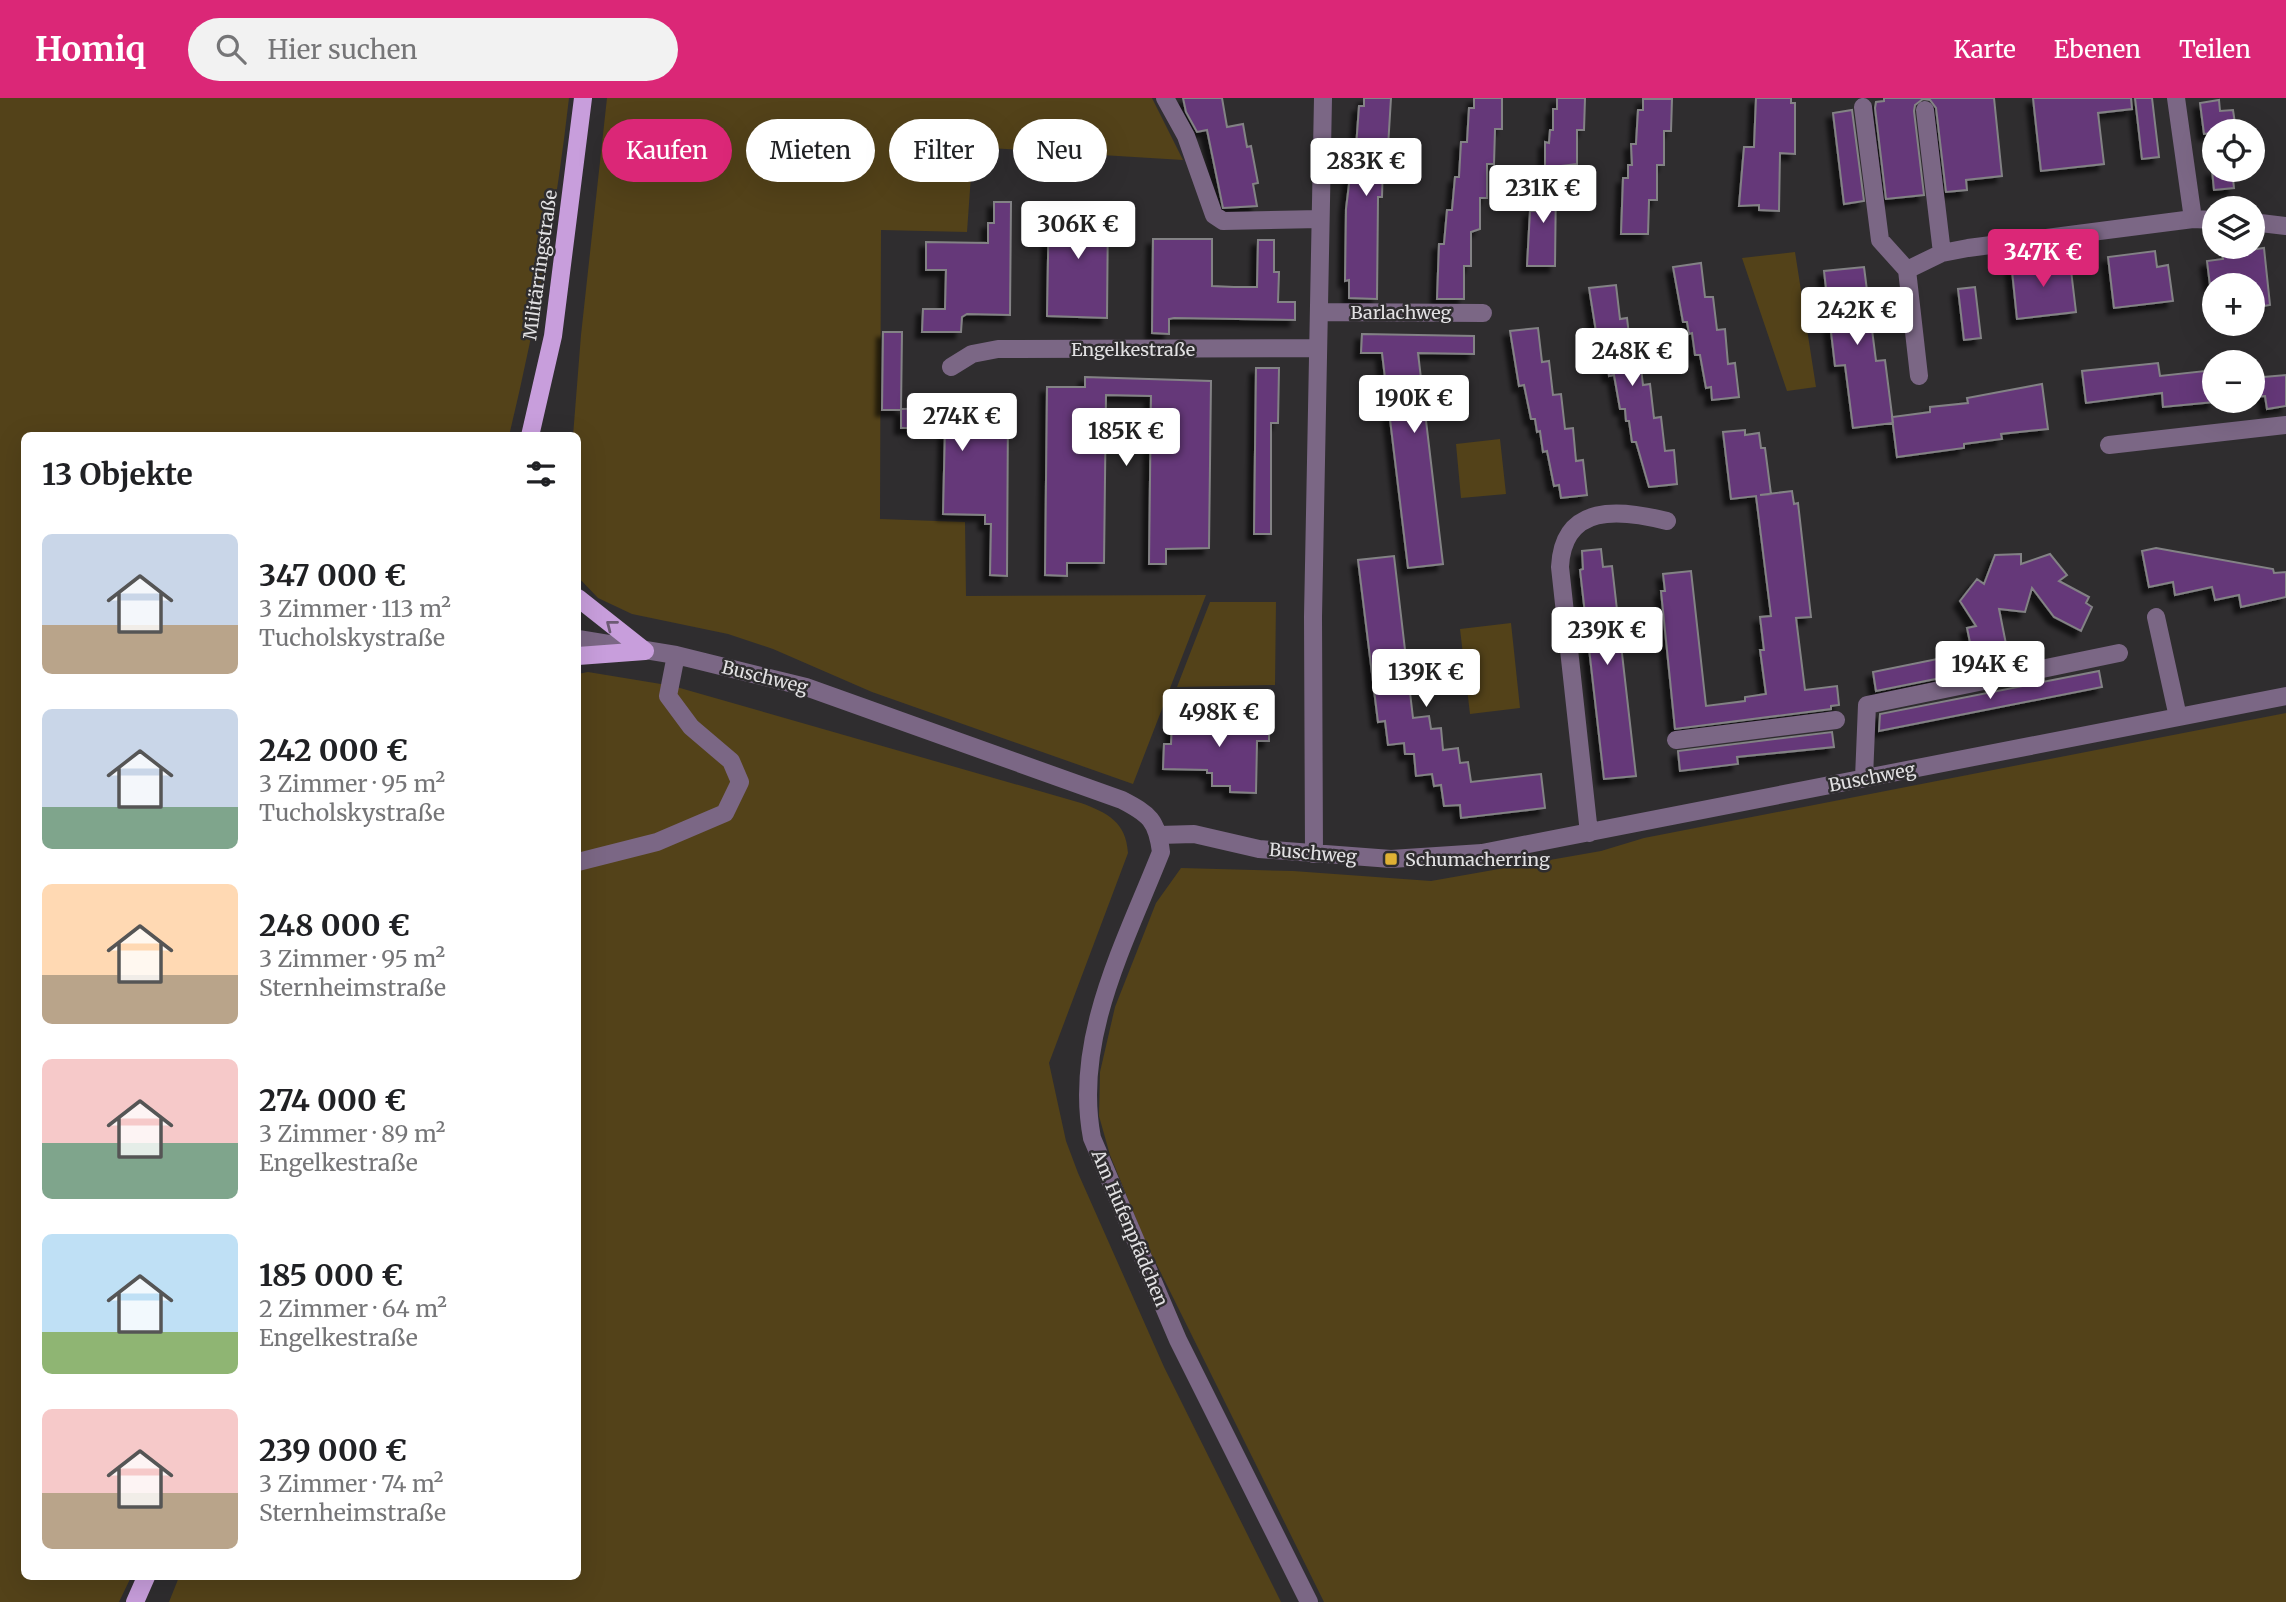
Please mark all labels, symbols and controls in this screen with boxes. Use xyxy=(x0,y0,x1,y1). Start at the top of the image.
search box xyxy=(188,18,678,81)
text: Homiq xyxy=(35,29,146,70)
icon: search xyxy=(212,30,250,68)
text: Hier suchen xyxy=(268,33,418,66)
text: Karte xyxy=(1953,34,2016,65)
text: Ebenen xyxy=(2054,34,2141,65)
text: Teilen xyxy=(2179,34,2251,65)
chip: Kaufen xyxy=(602,119,732,182)
chip: Mieten xyxy=(746,119,875,182)
chip: Filter xyxy=(889,119,999,182)
chip: Neu xyxy=(1013,119,1107,182)
map controls xyxy=(2202,119,2265,413)
button: locate xyxy=(2202,119,2265,182)
pin: 283K € xyxy=(1309,139,1423,198)
text: 283K € xyxy=(1326,146,1406,175)
pin: 231K € xyxy=(1486,166,1600,225)
text: 231K € xyxy=(1505,173,1581,202)
street label: Militärringstraße xyxy=(518,189,562,341)
button: layers xyxy=(2202,196,2265,259)
pin: 306K € xyxy=(1021,202,1135,261)
text: 306K € xyxy=(1037,209,1119,238)
pin: 347K € xyxy=(1986,230,2100,289)
text: 347K € xyxy=(2004,237,2082,266)
button: + xyxy=(2202,273,2265,336)
pin: 242K € xyxy=(1800,288,1914,347)
text: 242K € xyxy=(1817,295,1897,324)
street label: Barlachweg xyxy=(1351,301,1452,324)
pin: 248K € xyxy=(1575,328,1689,388)
text: 248K € xyxy=(1591,336,1673,365)
street label: Engelkestraße xyxy=(1071,338,1195,361)
button: − xyxy=(2202,350,2265,413)
pin: 190K € xyxy=(1357,376,1471,435)
text: 190K € xyxy=(1375,383,1453,412)
pin: 274K € xyxy=(905,394,1019,453)
text: 274K € xyxy=(923,401,1001,430)
pin: 185K € xyxy=(1069,408,1183,468)
text: 185K € xyxy=(1088,416,1164,445)
text: 13 Objekte xyxy=(42,455,193,493)
icon: filters xyxy=(522,455,560,493)
text: 347 000 € xyxy=(259,556,406,594)
icon: home xyxy=(98,562,182,646)
text: 3 Zimmer · 113 m² xyxy=(259,594,451,623)
pin: 239K € xyxy=(1550,608,1664,667)
text: 239K € xyxy=(1568,615,1646,644)
one-way arrow xyxy=(607,620,619,633)
text: Tucholskystraße xyxy=(259,623,445,652)
pin: 194K € xyxy=(1933,642,2047,701)
text: 194K € xyxy=(1951,649,2029,678)
pin: 139K € xyxy=(1369,650,1483,709)
street label: Buschweg xyxy=(720,655,811,699)
text: 139K € xyxy=(1388,657,1464,686)
pin: 498K € xyxy=(1162,690,1276,749)
text: 498K € xyxy=(1179,697,1259,726)
text: 242 000 € xyxy=(259,731,408,769)
icon: home xyxy=(98,737,182,821)
street label: Buschweg xyxy=(1827,757,1917,797)
text: 3 Zimmer · 95 m² xyxy=(259,769,445,798)
text: Tucholskystraße xyxy=(259,798,445,827)
street label: Buschweg xyxy=(1268,838,1358,868)
place label: Schumacherring xyxy=(1405,848,1550,871)
marker: Schumacherring xyxy=(1383,851,1399,867)
text: 248 000 € xyxy=(259,906,410,944)
icon: home xyxy=(98,912,182,996)
text: 3 Zimmer · 95 m² xyxy=(259,944,445,973)
text: Sternheimstraße xyxy=(259,973,446,1002)
text: 274 000 € xyxy=(259,1081,406,1119)
icon: home xyxy=(98,1087,182,1171)
text: 3 Zimmer · 89 m² xyxy=(259,1119,445,1148)
street label: Am Hufenpfädchen xyxy=(1086,1145,1173,1310)
text: Engelkestraße xyxy=(259,1148,418,1177)
text: 185 000 € xyxy=(259,1256,403,1294)
icon: home xyxy=(98,1262,182,1346)
text: 2 Zimmer · 64 m² xyxy=(259,1294,447,1323)
text: Engelkestraße xyxy=(259,1323,418,1352)
text: 239 000 € xyxy=(259,1431,407,1469)
icon: home xyxy=(98,1437,182,1521)
text: 3 Zimmer · 74 m² xyxy=(259,1469,443,1498)
text: Sternheimstraße xyxy=(259,1498,446,1527)

